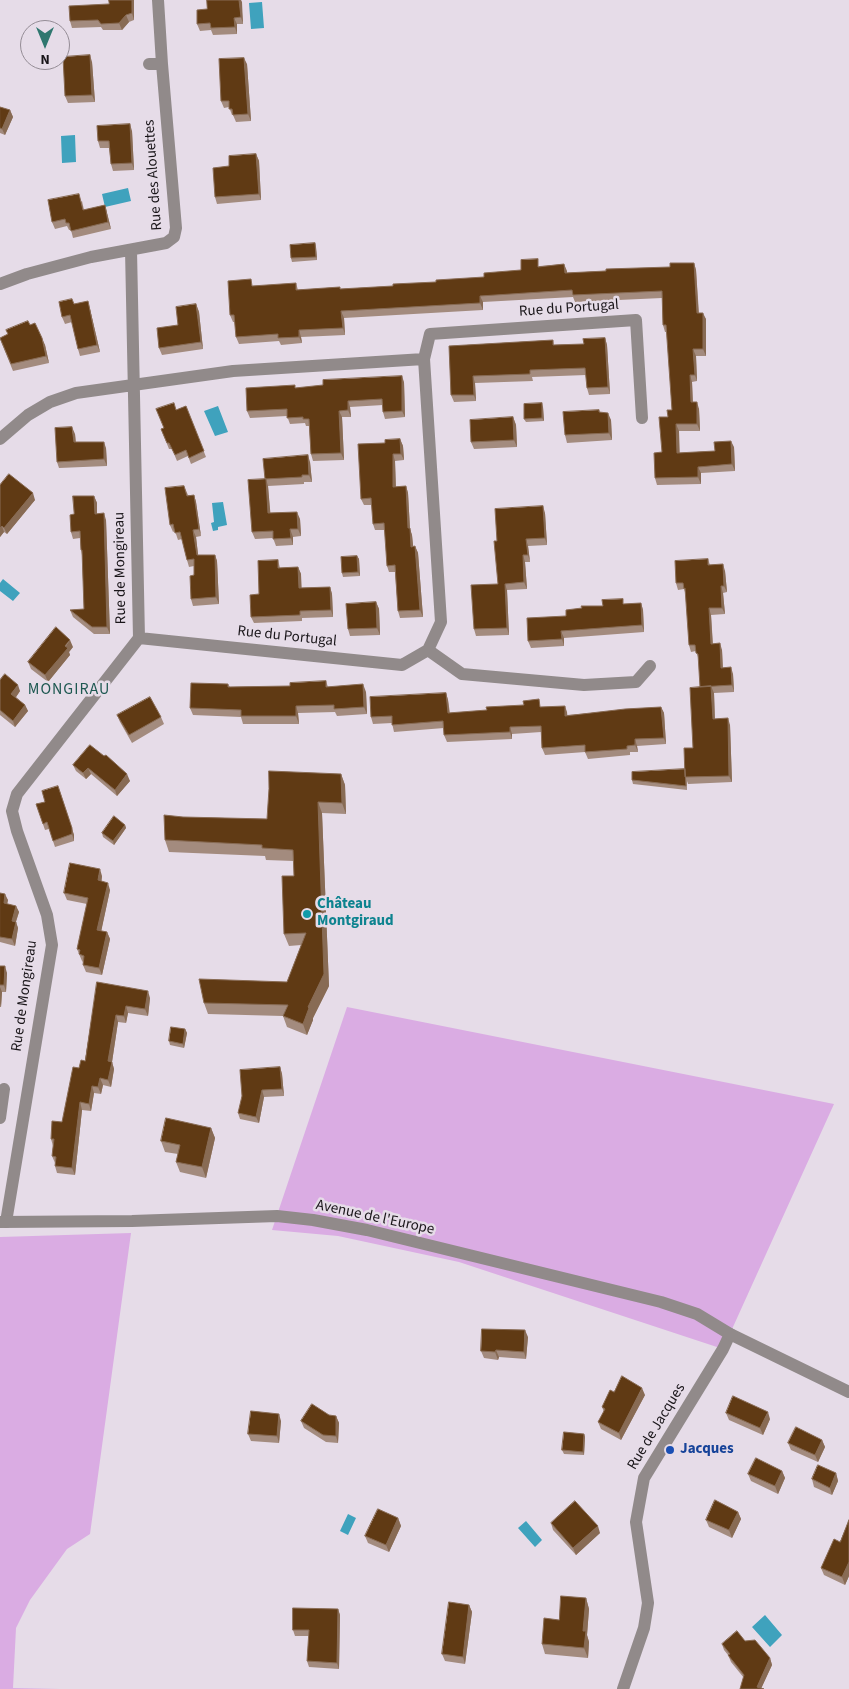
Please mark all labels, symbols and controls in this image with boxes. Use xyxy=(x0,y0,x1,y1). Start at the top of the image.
north arrow xyxy=(20,20,70,70)
text: N xyxy=(40,49,50,69)
street label: Rue des Alouettes xyxy=(141,119,167,231)
street label: Rue du Portugal xyxy=(518,297,620,321)
street label: Rue de Mongireau xyxy=(111,512,131,624)
street label: Rue du Portugal xyxy=(236,623,338,651)
district label: MONGIRAU xyxy=(27,680,111,700)
place label: Château Montgiraud xyxy=(317,896,394,931)
marker: Château Montgiraud xyxy=(301,908,313,920)
street label: Rue de Mongireau xyxy=(8,939,42,1053)
street label: Avenue de l'Europe xyxy=(314,1197,436,1239)
street label: Rue de Jacques xyxy=(624,1381,690,1473)
place label: Jacques xyxy=(680,1441,734,1459)
marker: Jacques xyxy=(664,1444,676,1456)

